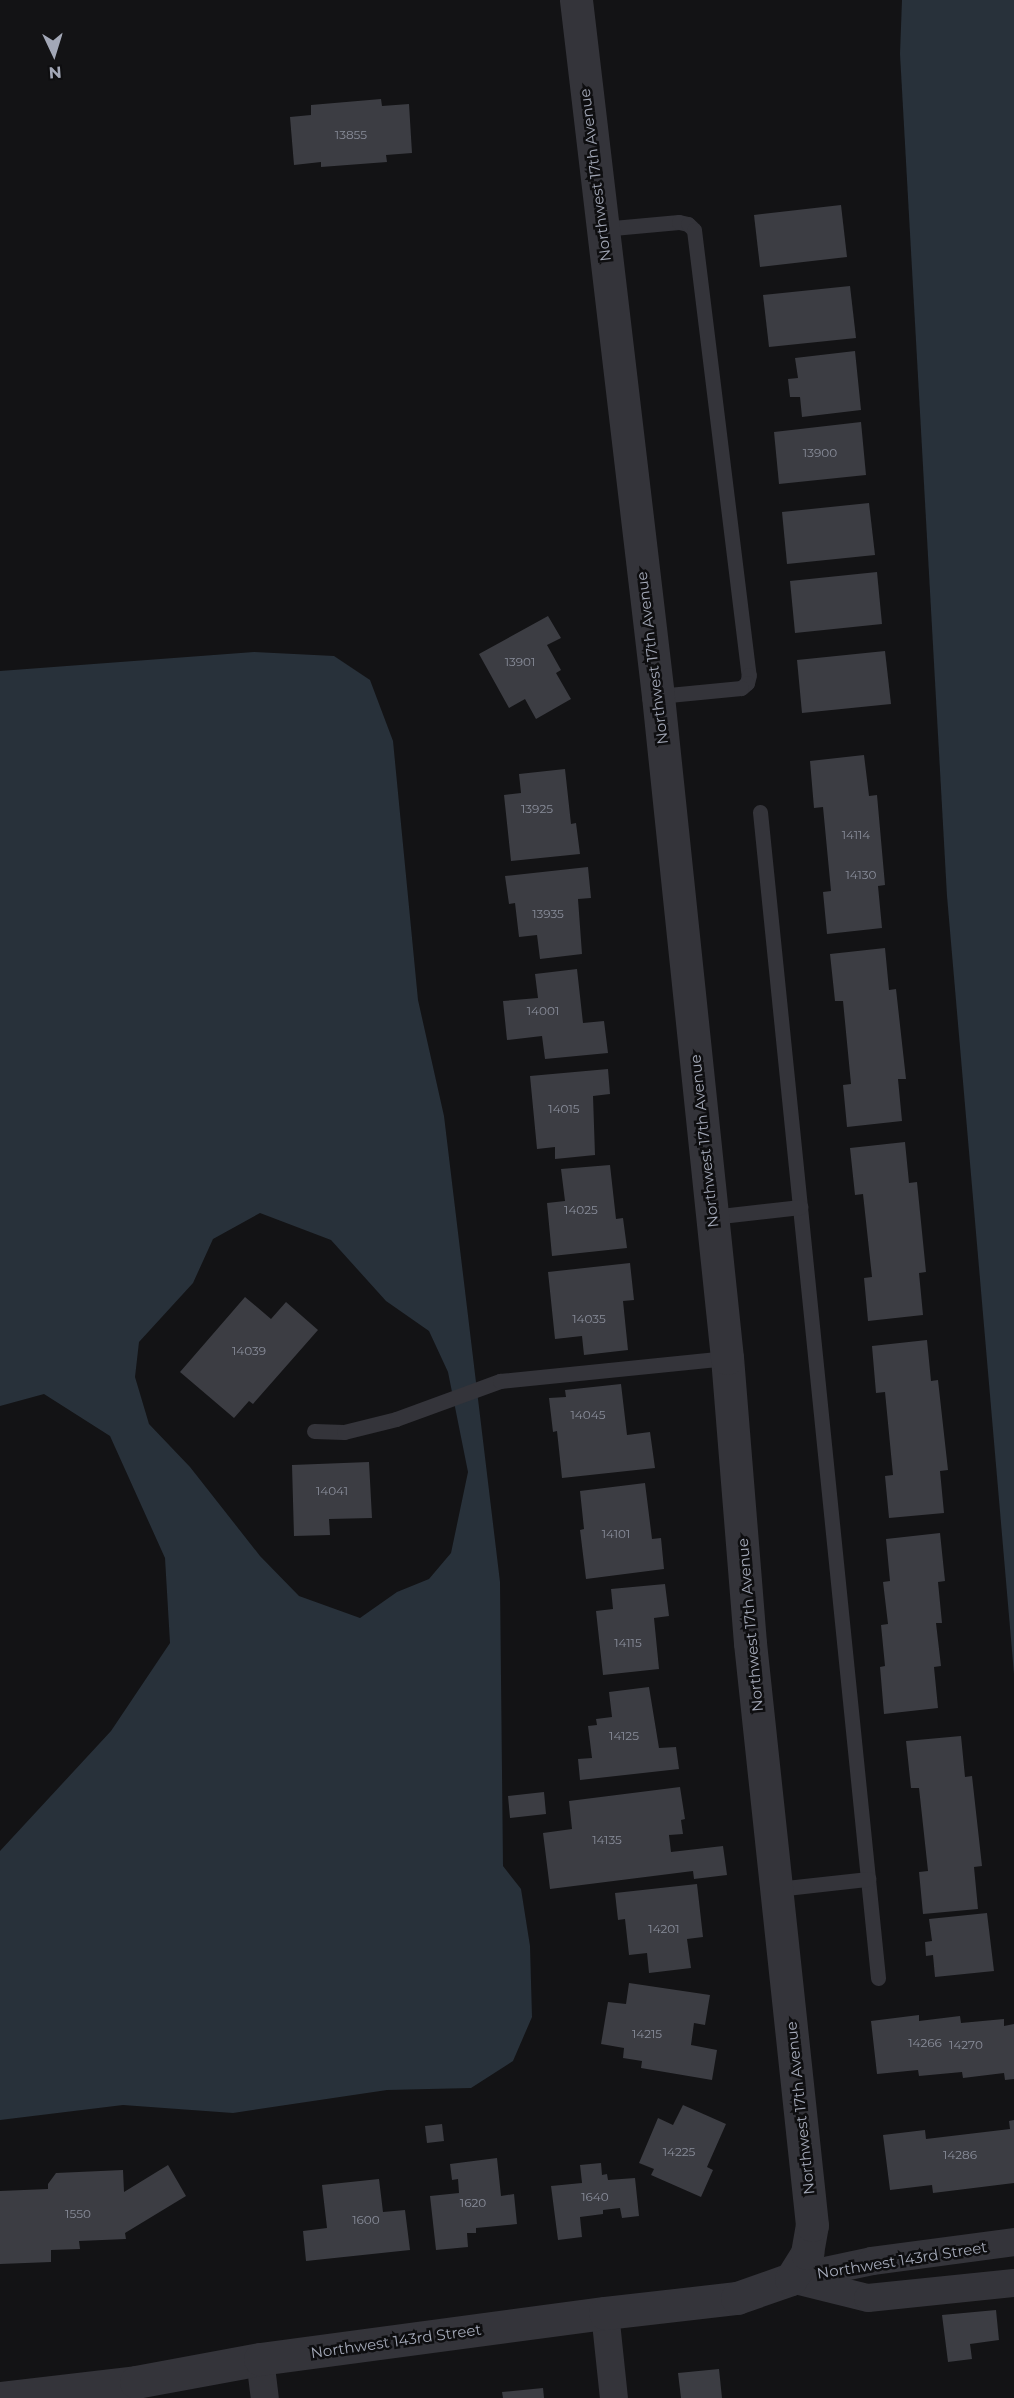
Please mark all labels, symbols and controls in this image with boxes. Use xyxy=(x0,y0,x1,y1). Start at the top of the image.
north arrow xyxy=(24,24,84,84)
text: N xyxy=(48,63,62,82)
street label: Northwest 17th Avenue xyxy=(575,88,615,262)
house number: 13855 xyxy=(335,128,367,142)
house number: 13900 xyxy=(803,446,837,460)
street label: Northwest 17th Avenue xyxy=(632,571,672,745)
house number: 13901 xyxy=(505,655,535,669)
house number: 13925 xyxy=(521,802,553,816)
house number: 14114 xyxy=(842,828,870,842)
house number: 14130 xyxy=(845,868,877,882)
house number: 13935 xyxy=(532,907,564,921)
house number: 14001 xyxy=(527,1004,559,1018)
street label: Northwest 17th Avenue xyxy=(686,1053,722,1229)
house number: 14015 xyxy=(548,1102,580,1116)
house number: 14025 xyxy=(564,1203,598,1217)
house number: 14035 xyxy=(572,1312,606,1326)
house number: 14039 xyxy=(232,1344,266,1358)
house number: 14045 xyxy=(571,1408,605,1422)
house number: 14041 xyxy=(316,1484,348,1498)
house number: 14101 xyxy=(602,1527,630,1541)
street label: Northwest 17th Avenue xyxy=(733,1538,767,1712)
house number: 14115 xyxy=(614,1636,642,1650)
house number: 14125 xyxy=(609,1729,639,1743)
house number: 14135 xyxy=(592,1833,622,1847)
house number: 14201 xyxy=(648,1922,680,1936)
street label: Northwest 17th Avenue xyxy=(782,2020,818,2196)
house number: 14215 xyxy=(632,2027,662,2041)
house number: 14266 xyxy=(908,2036,942,2050)
house number: 14270 xyxy=(949,2038,983,2052)
house number: 14225 xyxy=(663,2145,695,2159)
house number: 14286 xyxy=(943,2148,977,2162)
house number: 1640 xyxy=(581,2190,609,2204)
house number: 1620 xyxy=(460,2196,486,2210)
house number: 1550 xyxy=(65,2207,91,2221)
house number: 1600 xyxy=(352,2213,380,2227)
street label: Northwest 143rd Street xyxy=(816,2238,988,2282)
street label: Northwest 143rd Street xyxy=(310,2320,482,2362)

